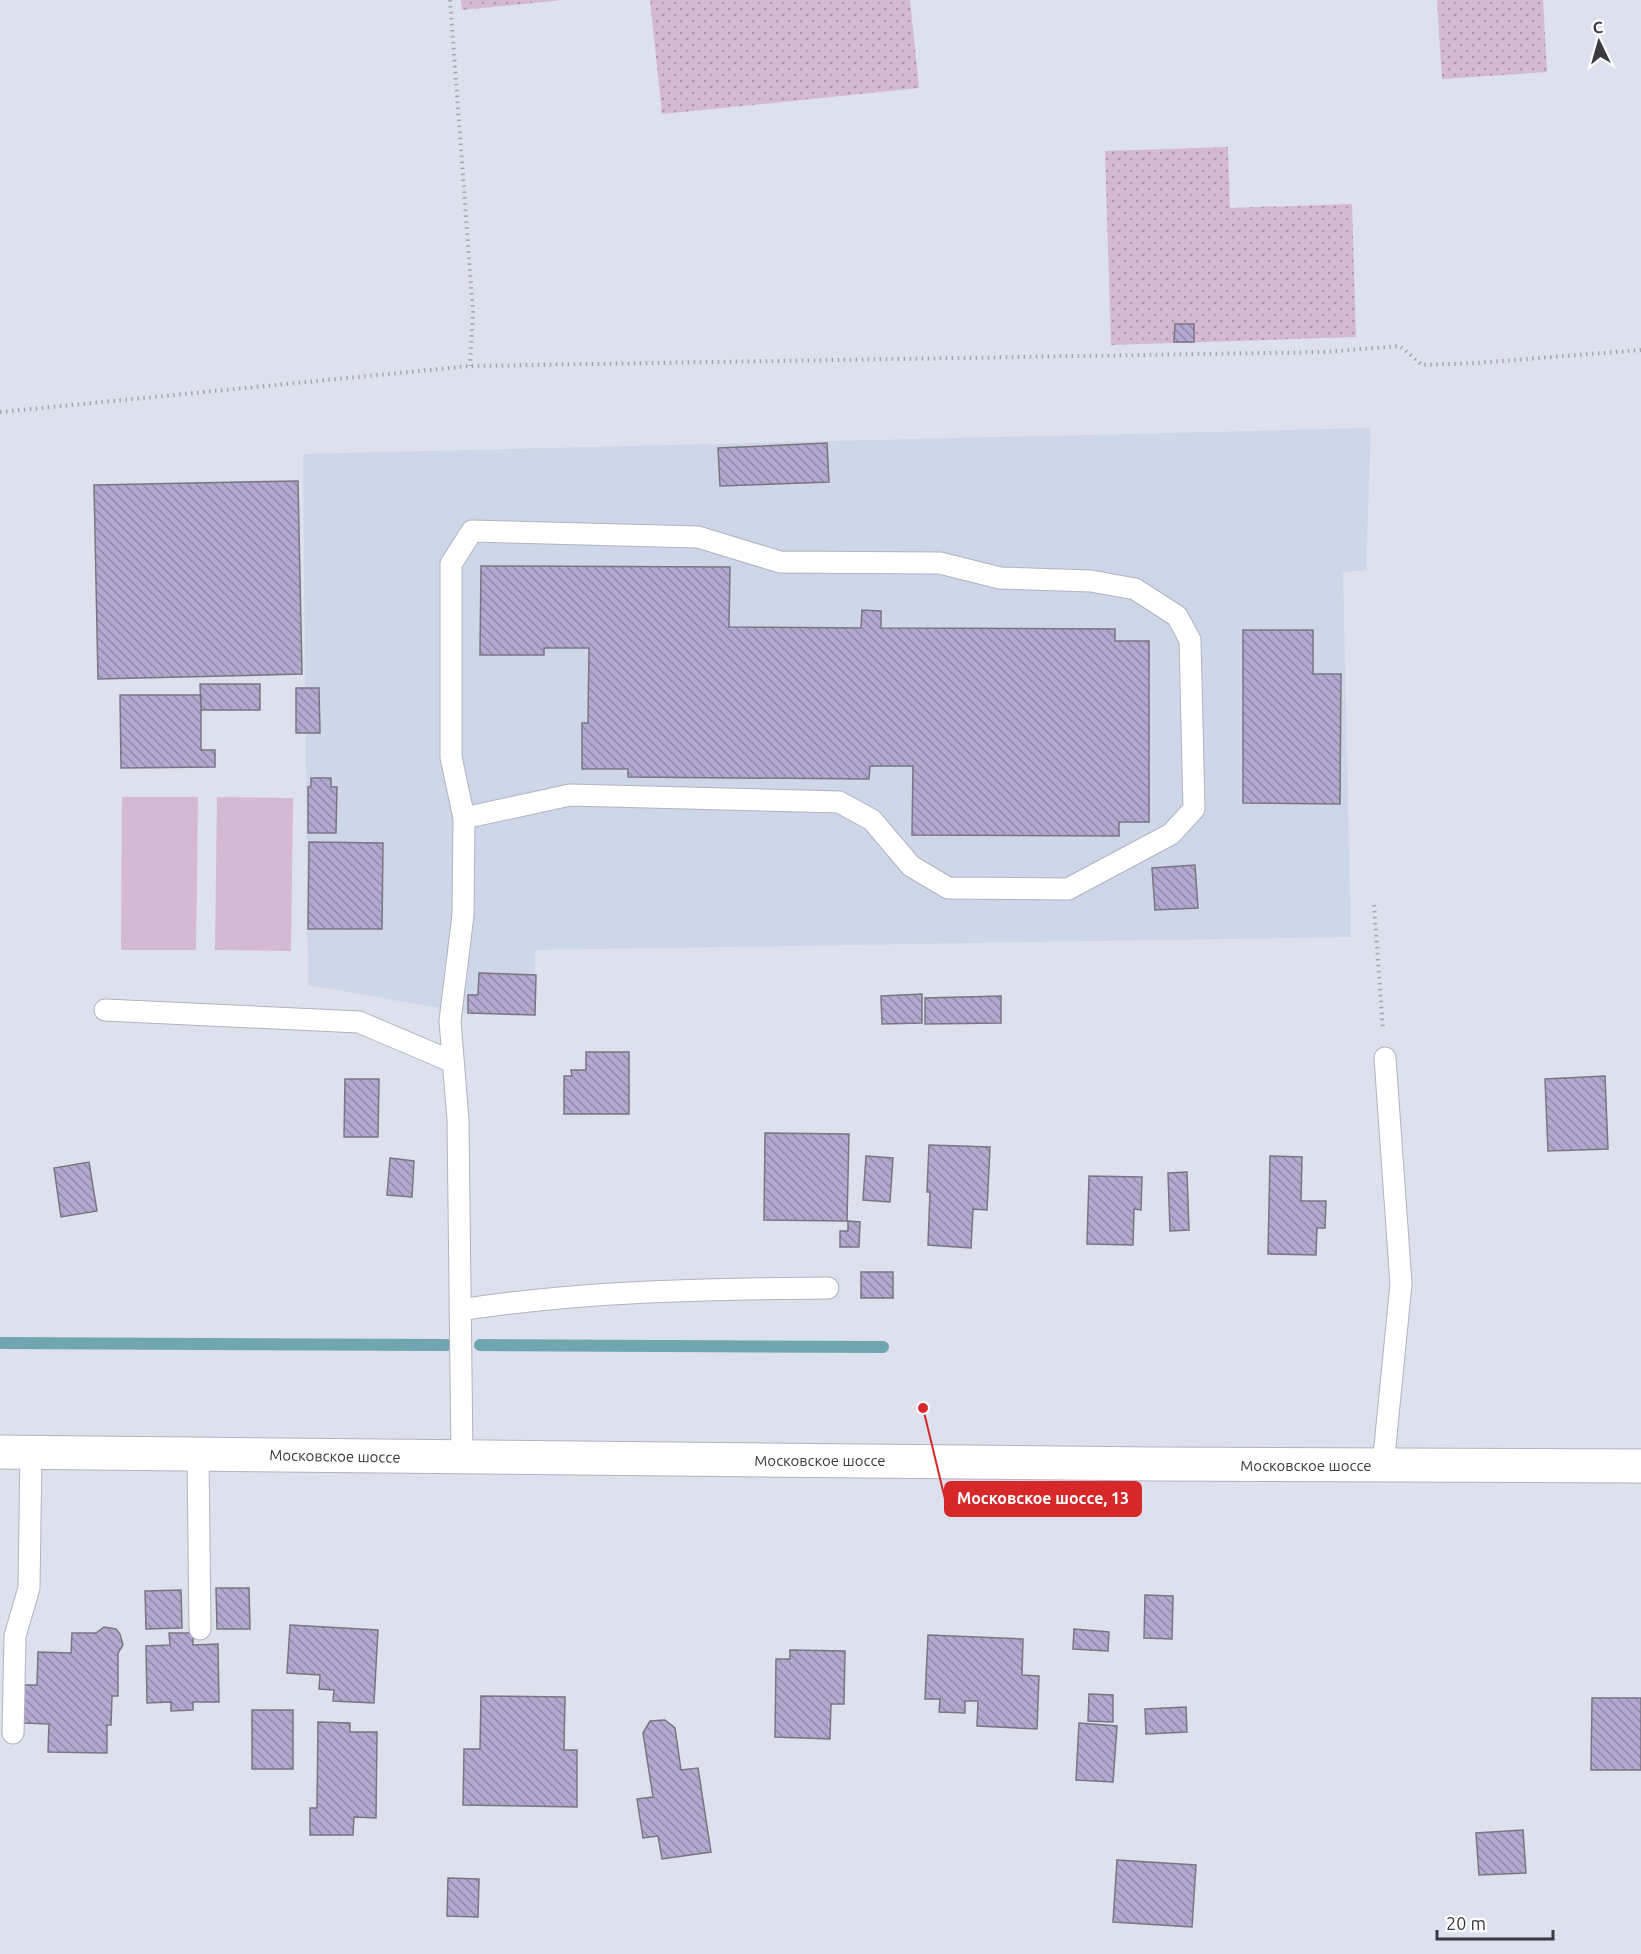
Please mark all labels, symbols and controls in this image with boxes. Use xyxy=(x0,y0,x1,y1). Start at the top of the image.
north arrow xyxy=(1569,12,1629,72)
text: С xyxy=(1592,18,1604,36)
street label: Московское шоссе xyxy=(269,1446,401,1466)
street label: Московское шоссе xyxy=(754,1452,886,1469)
street label: Московское шоссе xyxy=(1240,1457,1372,1474)
callout: Московское шоссе, 13 xyxy=(945,1482,1141,1516)
text: Московское шоссе, 13 xyxy=(957,1489,1129,1507)
scale bar xyxy=(1437,1903,1552,1941)
text: 20 m xyxy=(1446,1913,1486,1933)

